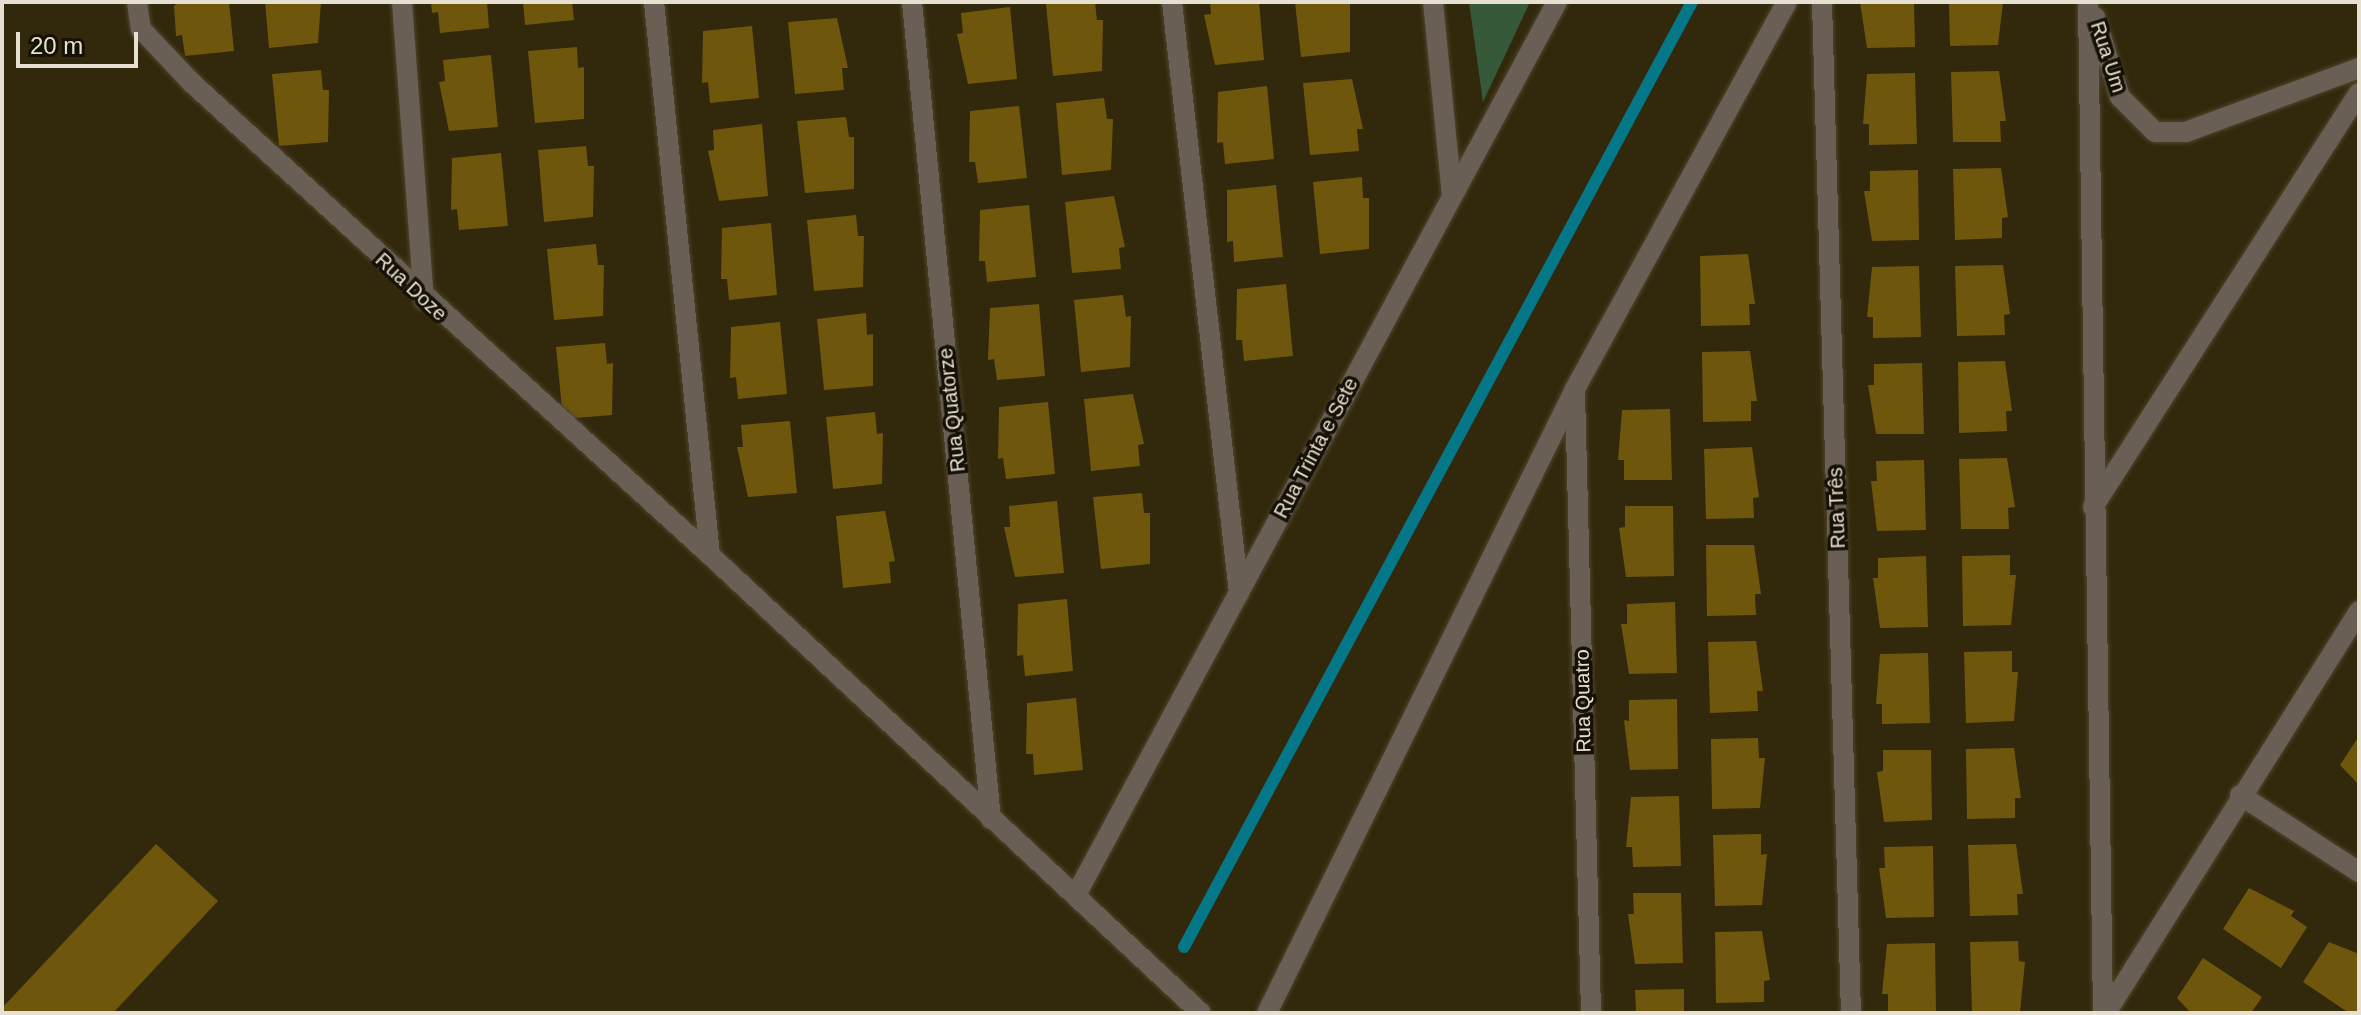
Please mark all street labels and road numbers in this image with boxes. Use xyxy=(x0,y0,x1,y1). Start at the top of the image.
street label: Rua Um xyxy=(2085,18,2131,96)
street label: Rua Doze xyxy=(370,248,452,326)
street label: Rua Quatorze xyxy=(934,347,970,473)
street label: Rua Trinta e Sete xyxy=(1269,373,1363,523)
street label: Rua Três xyxy=(1824,467,1850,549)
street label: Rua Quatro xyxy=(1570,649,1596,753)

